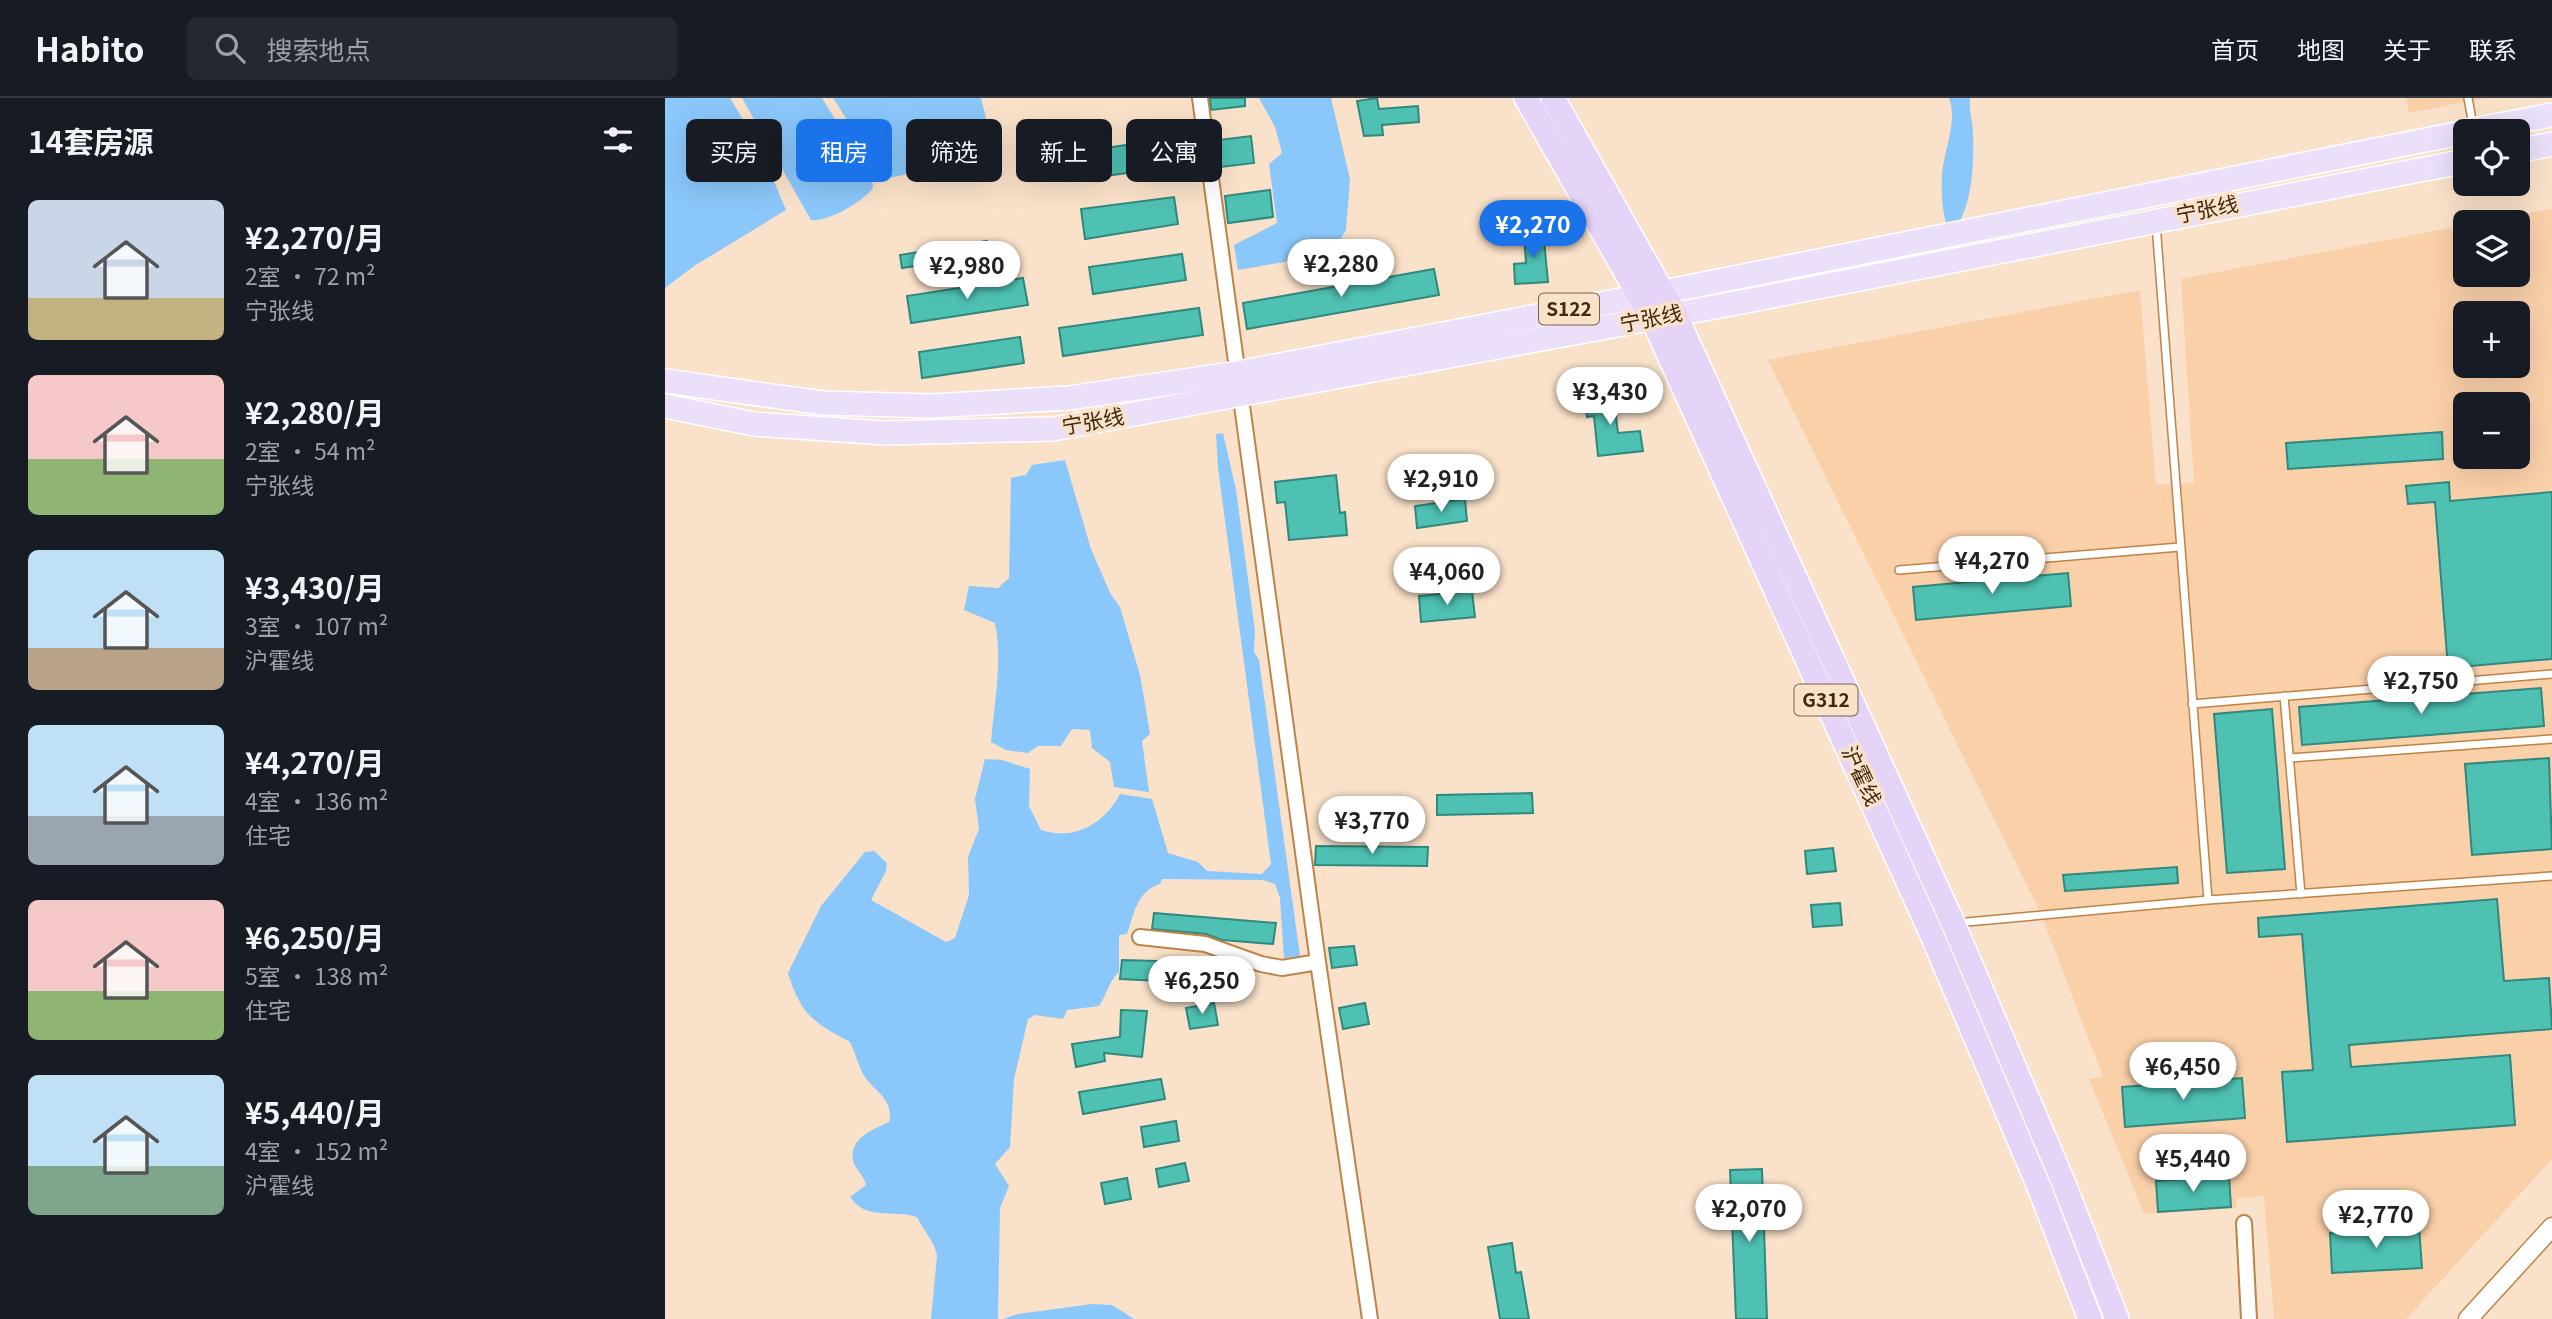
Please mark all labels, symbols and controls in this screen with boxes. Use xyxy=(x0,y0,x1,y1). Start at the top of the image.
search box xyxy=(187,17,677,80)
text: Habito xyxy=(35,24,145,72)
icon: search xyxy=(211,29,249,67)
text: 搜索地点 xyxy=(267,30,371,67)
text: 首页 xyxy=(2211,31,2259,66)
text: 地图 xyxy=(2297,31,2345,66)
text: 关于 xyxy=(2383,31,2431,66)
text: 联系 xyxy=(2469,31,2517,66)
text: 14套房源 xyxy=(28,118,153,162)
chip: 买房 xyxy=(686,119,782,182)
chip: 租房 xyxy=(796,119,892,182)
chip: 筛选 xyxy=(906,119,1002,182)
chip: 新上 xyxy=(1016,119,1112,182)
chip: 公寓 xyxy=(1126,119,1222,182)
map controls xyxy=(2453,119,2530,469)
button: locate xyxy=(2453,119,2530,196)
icon: filters xyxy=(599,121,637,159)
street label: 宁张线 xyxy=(2173,187,2240,229)
pin: ¥2,270 xyxy=(1476,200,1590,260)
text: ¥2,270 xyxy=(1495,206,1571,240)
button: layers xyxy=(2453,210,2530,287)
text: ¥2,270/月 xyxy=(245,214,385,258)
icon: home xyxy=(84,228,168,312)
pin: ¥2,280 xyxy=(1284,240,1398,299)
pin: ¥2,980 xyxy=(910,242,1024,301)
text: ¥2,280 xyxy=(1303,245,1379,279)
text: ¥2,980 xyxy=(929,247,1005,281)
text: 2室 · 72 m² xyxy=(245,258,376,292)
text: 宁张线 xyxy=(245,292,314,326)
road number: S122 xyxy=(1539,294,1599,324)
street label: 宁张线 xyxy=(1617,296,1684,338)
button: + xyxy=(2453,301,2530,378)
pin: ¥3,430 xyxy=(1553,368,1667,427)
text: ¥3,430 xyxy=(1572,373,1648,407)
text: ¥2,280/月 xyxy=(245,389,385,433)
button: − xyxy=(2453,392,2530,469)
street label: 宁张线 xyxy=(1059,400,1126,440)
icon: home xyxy=(84,403,168,487)
text: 2室 · 54 m² xyxy=(245,433,376,467)
pin: ¥2,910 xyxy=(1384,454,1498,514)
text: ¥2,910 xyxy=(1403,460,1479,494)
text: 宁张线 xyxy=(245,467,314,501)
pin: ¥4,270 xyxy=(1935,536,2049,596)
text: ¥4,270 xyxy=(1954,542,2030,576)
pin: ¥4,060 xyxy=(1390,547,1504,607)
text: ¥4,060 xyxy=(1409,553,1485,587)
text: ¥3,430/月 xyxy=(245,564,385,608)
icon: home xyxy=(84,578,168,662)
text: 3室 · 107 m² xyxy=(245,608,388,642)
text: 沪霍线 xyxy=(245,642,314,676)
pin: ¥2,750 xyxy=(2364,656,2478,716)
text: ¥2,750 xyxy=(2383,662,2459,696)
road number: G312 xyxy=(1795,684,1857,716)
text: ¥4,270/月 xyxy=(245,739,385,783)
street label: 沪霍线 xyxy=(1836,740,1890,810)
icon: home xyxy=(84,753,168,837)
text: 4室 · 136 m² xyxy=(245,783,388,817)
pin: ¥3,770 xyxy=(1315,796,1429,856)
text: ¥3,770 xyxy=(1334,802,1410,836)
text: 住宅 xyxy=(245,817,291,851)
text: ¥6,250/月 xyxy=(245,914,385,958)
icon: home xyxy=(84,928,168,1012)
pin: ¥6,250 xyxy=(1145,956,1259,1016)
text: 5室 · 138 m² xyxy=(245,958,388,992)
text: ¥6,250 xyxy=(1164,962,1240,996)
text: 住宅 xyxy=(245,992,291,1026)
pin: ¥6,450 xyxy=(2126,1042,2240,1102)
text: ¥6,450 xyxy=(2145,1048,2221,1082)
text: ¥5,440/月 xyxy=(245,1089,385,1133)
icon: home xyxy=(84,1103,168,1187)
text: 4室 · 152 m² xyxy=(245,1133,388,1167)
pin: ¥5,440 xyxy=(2136,1134,2250,1194)
text: ¥5,440 xyxy=(2155,1140,2231,1174)
text: 沪霍线 xyxy=(245,1167,314,1201)
pin: ¥2,070 xyxy=(1692,1184,1806,1244)
text: ¥2,070 xyxy=(1711,1190,1787,1224)
pin: ¥2,770 xyxy=(2319,1190,2433,1250)
text: ¥2,770 xyxy=(2338,1196,2414,1230)

